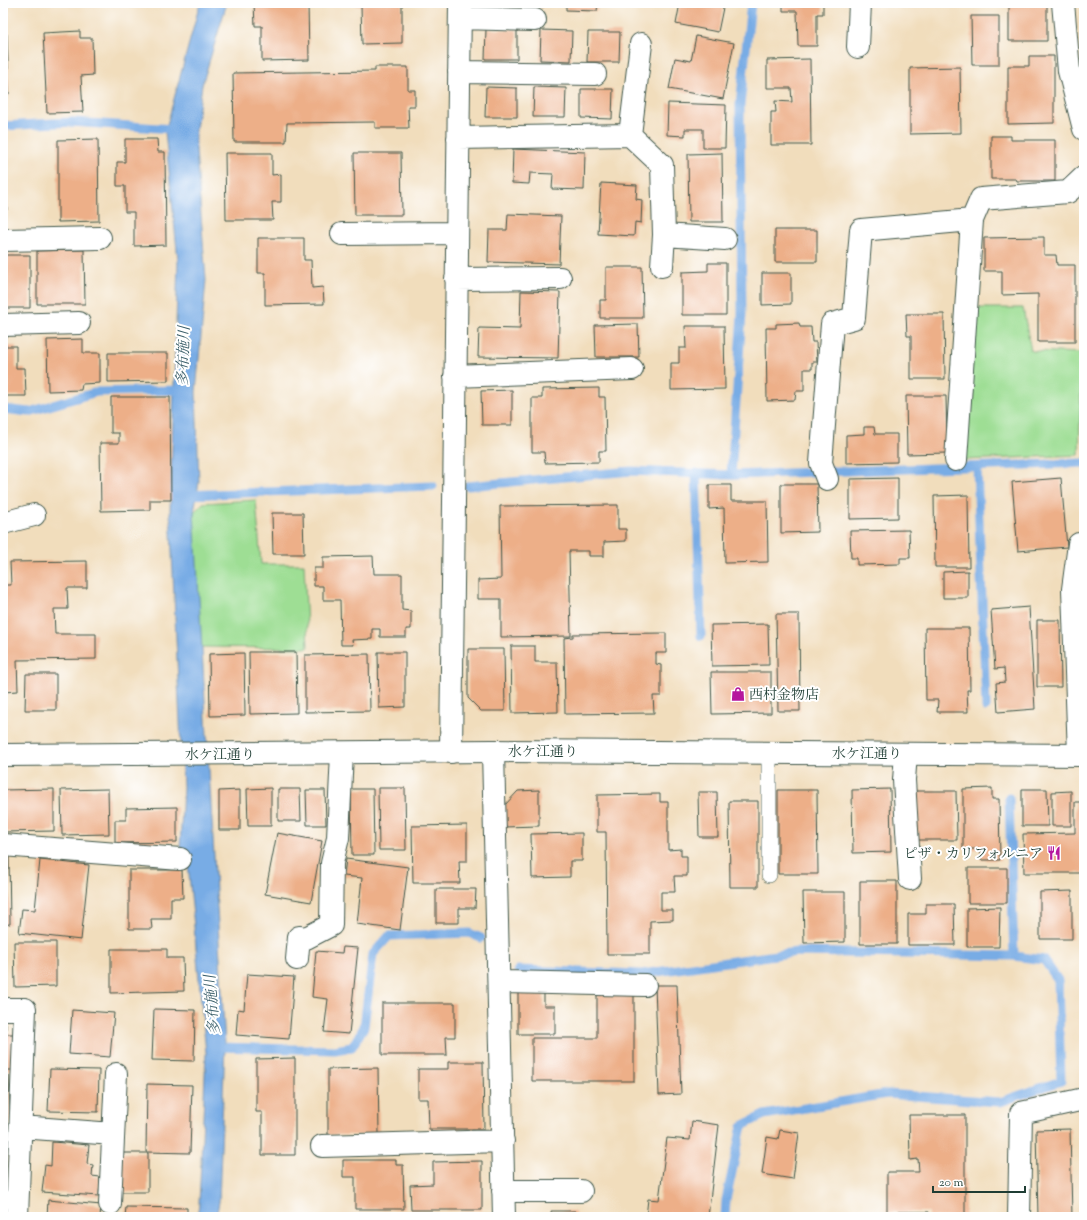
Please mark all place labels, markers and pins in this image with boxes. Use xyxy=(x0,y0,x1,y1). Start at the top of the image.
shop icon: 西村金物店 xyxy=(730,686,746,702)
place label: 西村金物店 xyxy=(749,686,819,706)
place label: ピザ・カリフォルニア xyxy=(904,845,1043,865)
restaurant icon: ピザ・カリフォルニア xyxy=(1046,845,1062,861)

